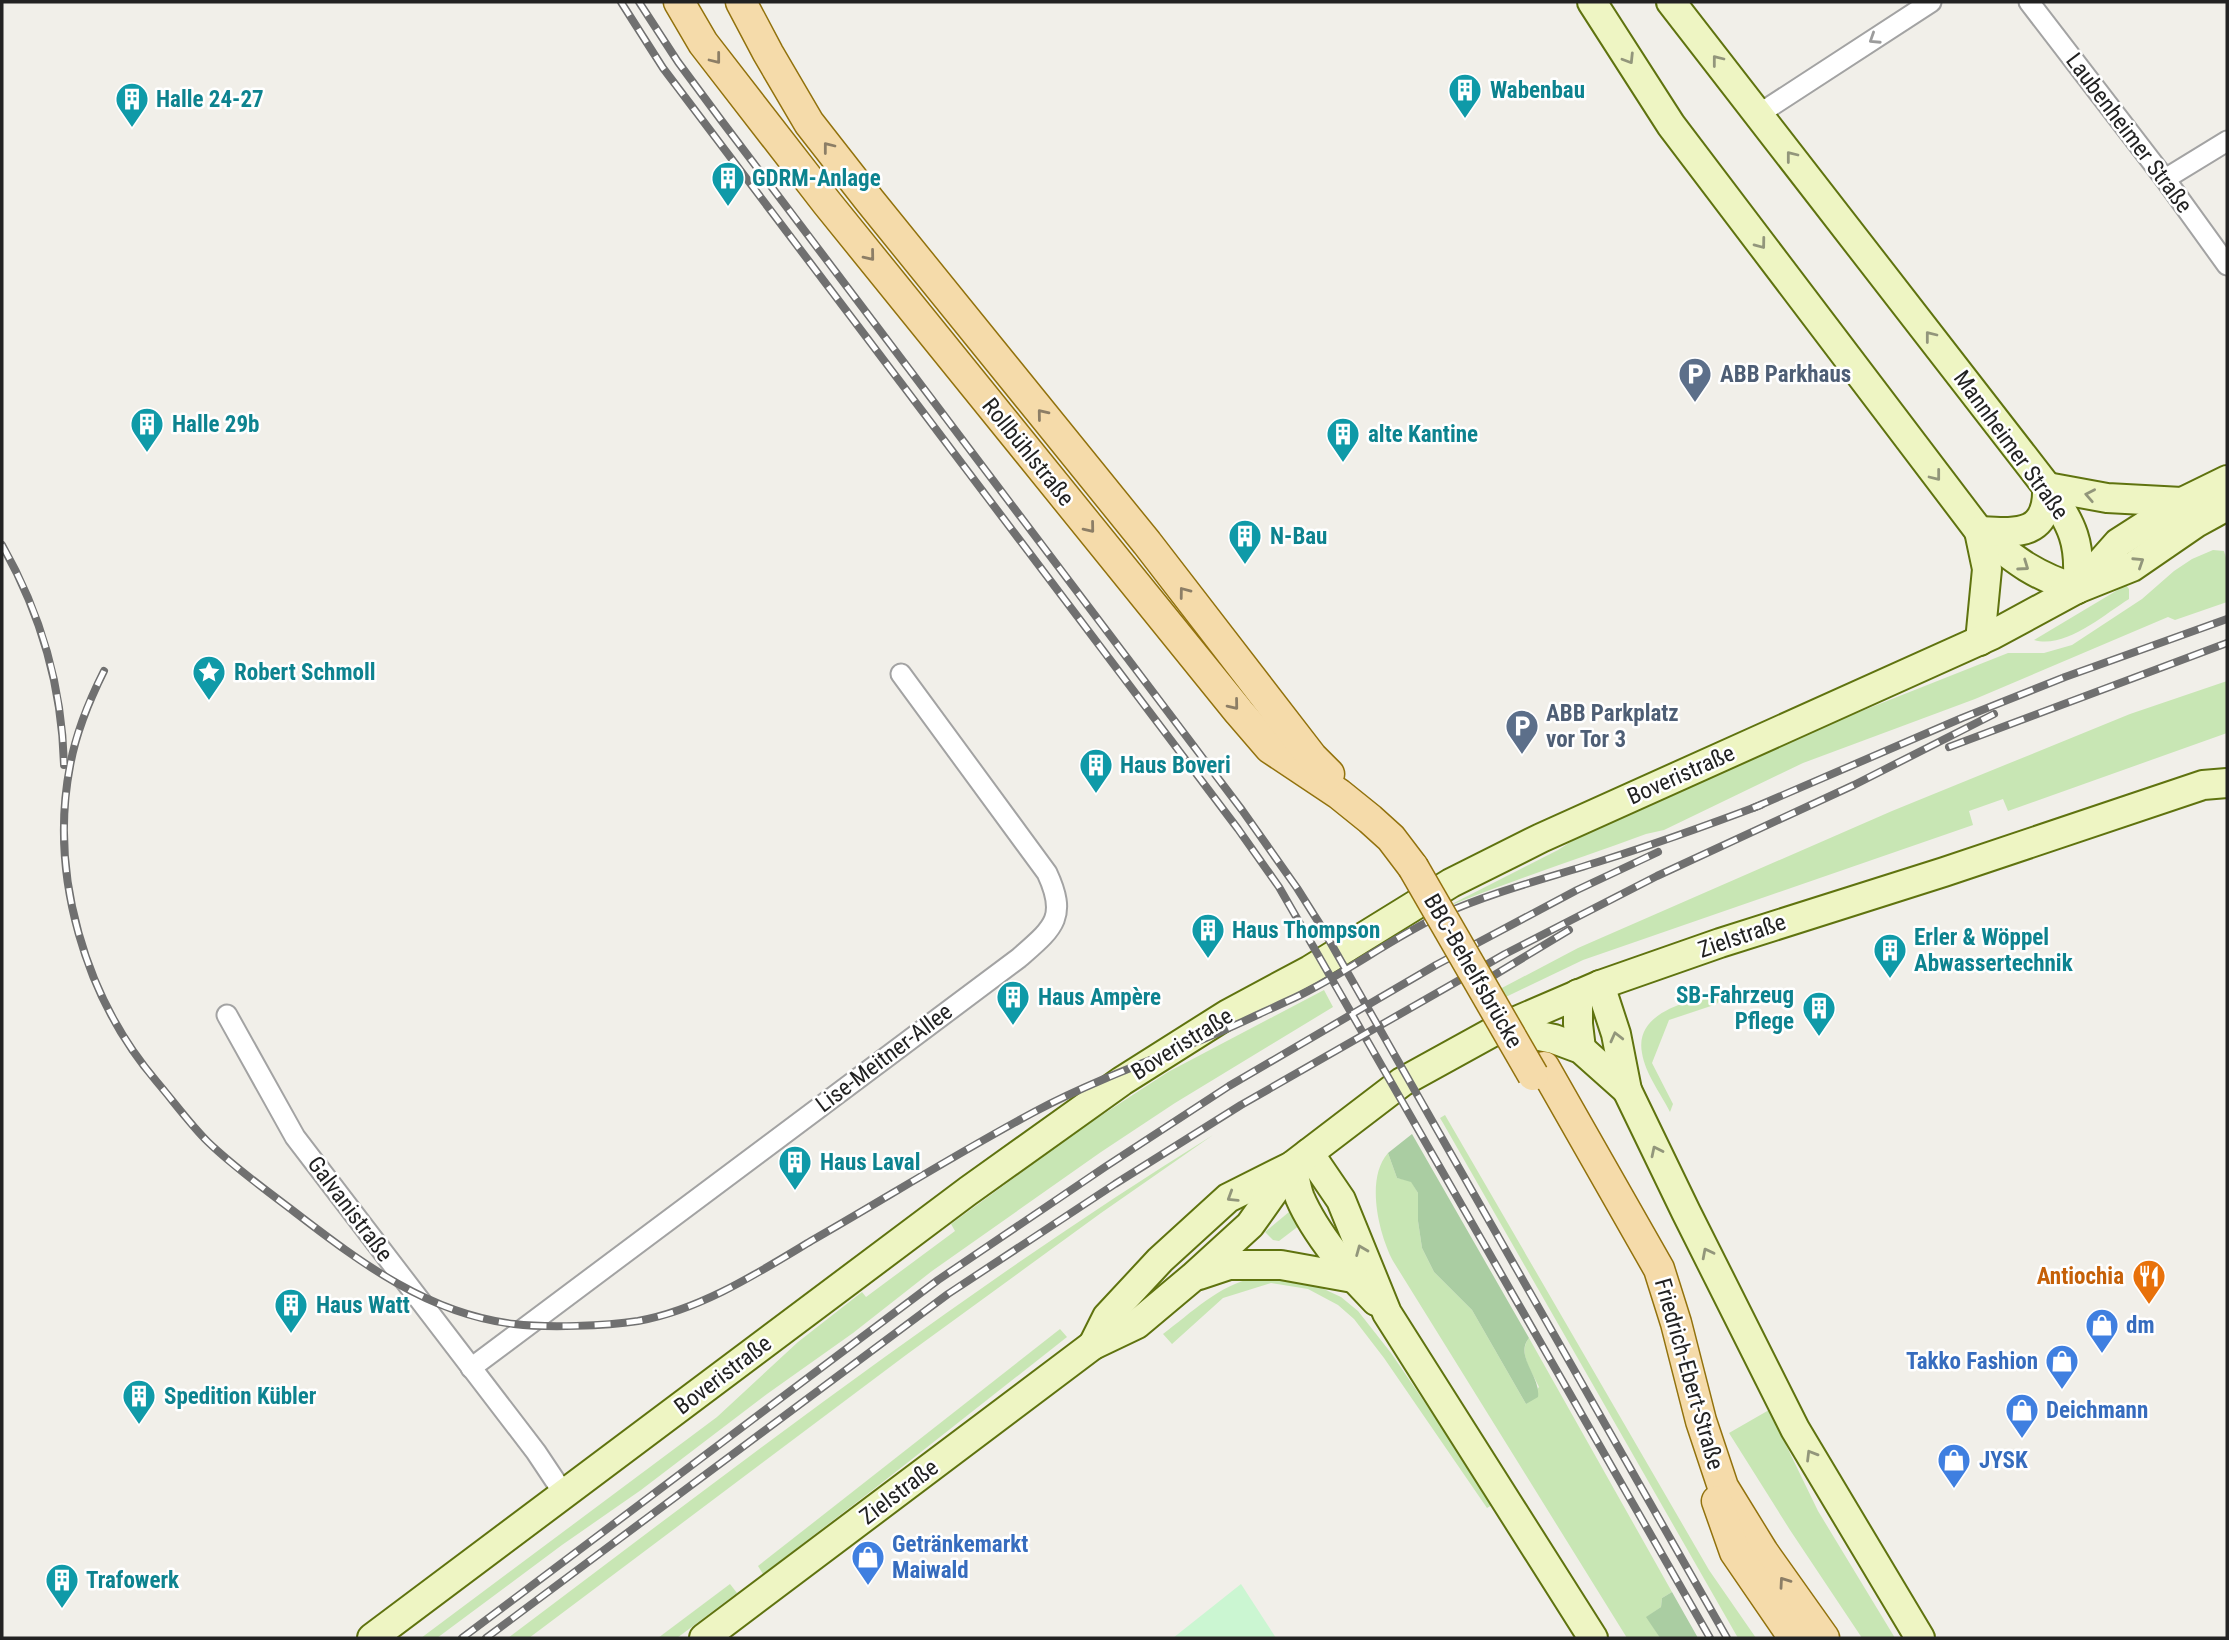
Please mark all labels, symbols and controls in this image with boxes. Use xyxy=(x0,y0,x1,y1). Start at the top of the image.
one-way arrow xyxy=(1869,31,1882,43)
street label: Laubenheimer Straße xyxy=(2060,48,2198,218)
one-way arrow xyxy=(707,52,720,64)
one-way arrow xyxy=(1621,52,1634,65)
one-way arrow xyxy=(1713,56,1726,68)
building icon: Wabenbau xyxy=(1446,71,1484,120)
place label: Wabenbau xyxy=(1490,77,1585,104)
building icon: Halle 24-27 xyxy=(113,80,151,129)
place label: Halle 24-27 xyxy=(156,86,264,113)
one-way arrow xyxy=(824,143,837,155)
one-way arrow xyxy=(1787,151,1800,164)
building icon: GDRM-Anlage xyxy=(709,159,747,208)
place label: GDRM-Anlage xyxy=(752,165,881,192)
one-way arrow xyxy=(1753,237,1765,249)
one-way arrow xyxy=(862,249,875,261)
one-way arrow xyxy=(1926,331,1939,344)
parking icon: ABB Parkhaus xyxy=(1676,355,1714,404)
place label: ABB Parkhaus xyxy=(1720,361,1851,388)
street label: Mannheimer Straße xyxy=(1948,365,2074,525)
street label: Rollbühlstraße xyxy=(976,393,1080,511)
building icon: Halle 29b xyxy=(128,405,166,454)
one-way arrow xyxy=(1038,410,1051,422)
place label: Halle 29b xyxy=(172,411,260,438)
building icon: alte Kantine xyxy=(1324,415,1362,464)
place label: alte Kantine xyxy=(1368,421,1478,448)
one-way arrow xyxy=(1928,468,1941,480)
one-way arrow xyxy=(2084,488,2096,503)
building icon: N-Bau xyxy=(1226,517,1264,566)
one-way arrow xyxy=(1082,521,1095,533)
place label: N-Bau xyxy=(1270,523,1327,550)
one-way arrow xyxy=(2131,557,2144,570)
one-way arrow xyxy=(2016,558,2029,570)
one-way arrow xyxy=(1180,587,1192,600)
place icon: Robert Schmoll xyxy=(190,653,228,702)
place label: Robert Schmoll xyxy=(234,659,376,686)
one-way arrow xyxy=(1225,698,1238,710)
place label: ABB Parkplatz vor Tor 3 xyxy=(1546,700,1679,753)
parking icon: ABB Parkplatz vor Tor 3 xyxy=(1503,707,1541,756)
street label: Boveristraße xyxy=(1623,739,1739,811)
building icon: Haus Boveri xyxy=(1077,746,1115,795)
place label: Haus Boveri xyxy=(1120,752,1231,779)
street label: BBC-Behelfsbrücke xyxy=(1418,889,1528,1053)
street label: Zielstraße xyxy=(1695,908,1789,964)
building icon: Haus Thompson xyxy=(1189,911,1227,960)
place label: Haus Thompson xyxy=(1232,917,1380,944)
place label: Erler & Wöppel Abwassertechnik xyxy=(1914,924,2074,977)
building icon: Erler & Wöppel Abwassertechnik xyxy=(1871,931,1909,980)
building icon: Haus Ampère xyxy=(994,978,1032,1027)
place label: SB-Fahrzeug Pflege xyxy=(1676,982,1794,1035)
place label: Haus Ampère xyxy=(1038,984,1161,1011)
building icon: SB-Fahrzeug Pflege xyxy=(1800,989,1838,1038)
street label: Lise-Meitner-Allee xyxy=(811,998,957,1118)
street label: Boveristraße xyxy=(1126,1002,1238,1086)
one-way arrow xyxy=(1610,1031,1624,1043)
building icon: Haus Laval xyxy=(776,1143,814,1192)
one-way arrow xyxy=(1651,1146,1665,1158)
place label: Haus Laval xyxy=(820,1149,920,1176)
street label: Galvanistraße xyxy=(302,1151,398,1267)
one-way arrow xyxy=(1226,1189,1239,1202)
one-way arrow xyxy=(1356,1244,1370,1256)
one-way arrow xyxy=(1701,1248,1715,1260)
restaurant icon: Antiochia xyxy=(2130,1257,2168,1306)
place label: Antiochia xyxy=(2037,1263,2124,1290)
street label: Friedrich-Ebert-Straße xyxy=(1649,1275,1729,1473)
building icon: Haus Watt xyxy=(272,1286,310,1335)
place label: Haus Watt xyxy=(316,1292,410,1319)
shop icon: dm xyxy=(2083,1306,2121,1355)
place label: dm xyxy=(2126,1312,2154,1339)
street label: Boveristraße xyxy=(669,1330,777,1420)
shop icon: Takko Fashion xyxy=(2043,1342,2081,1391)
place label: Takko Fashion xyxy=(1906,1348,2038,1375)
building icon: Spedition Kübler xyxy=(120,1377,158,1426)
place label: Spedition Kübler xyxy=(164,1383,317,1410)
shop icon: Deichmann xyxy=(2003,1391,2041,1440)
place label: Deichmann xyxy=(2046,1397,2148,1424)
shop icon: JYSK xyxy=(1935,1441,1973,1490)
place label: JYSK xyxy=(1979,1447,2028,1474)
one-way arrow xyxy=(1806,1450,1819,1463)
street label: Zielstraße xyxy=(855,1454,943,1530)
place label: Getränkemarkt Maiwald xyxy=(892,1531,1028,1584)
shop icon: Getränkemarkt Maiwald xyxy=(849,1538,887,1587)
building icon: Trafowerk xyxy=(43,1561,81,1610)
place label: Trafowerk xyxy=(86,1567,180,1594)
one-way arrow xyxy=(1779,1577,1792,1590)

